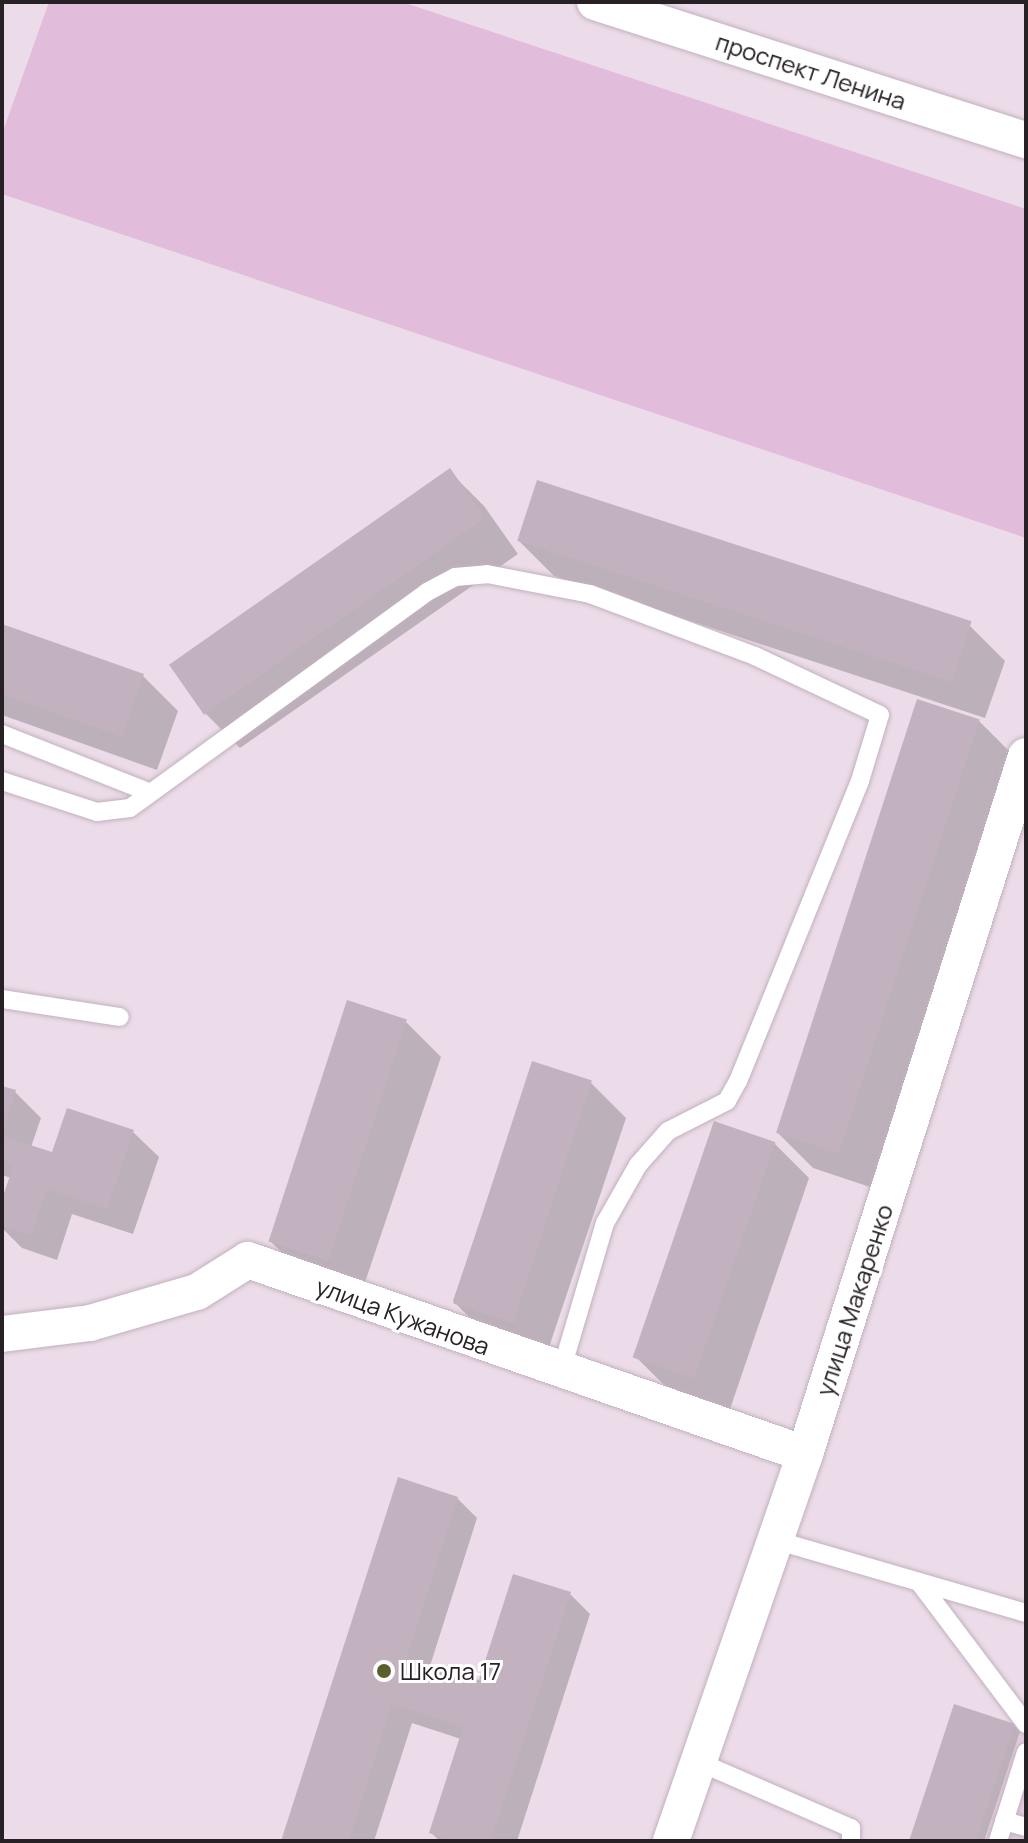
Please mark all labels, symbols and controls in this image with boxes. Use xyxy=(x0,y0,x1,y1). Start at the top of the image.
street label: проспект Ленина xyxy=(712,27,910,115)
street label: улица Макаренко xyxy=(809,1201,899,1399)
street label: улица Кужанова xyxy=(312,1271,494,1361)
place label: Школа 17 xyxy=(400,1657,501,1685)
marker: Школа 17 xyxy=(375,1662,393,1680)

